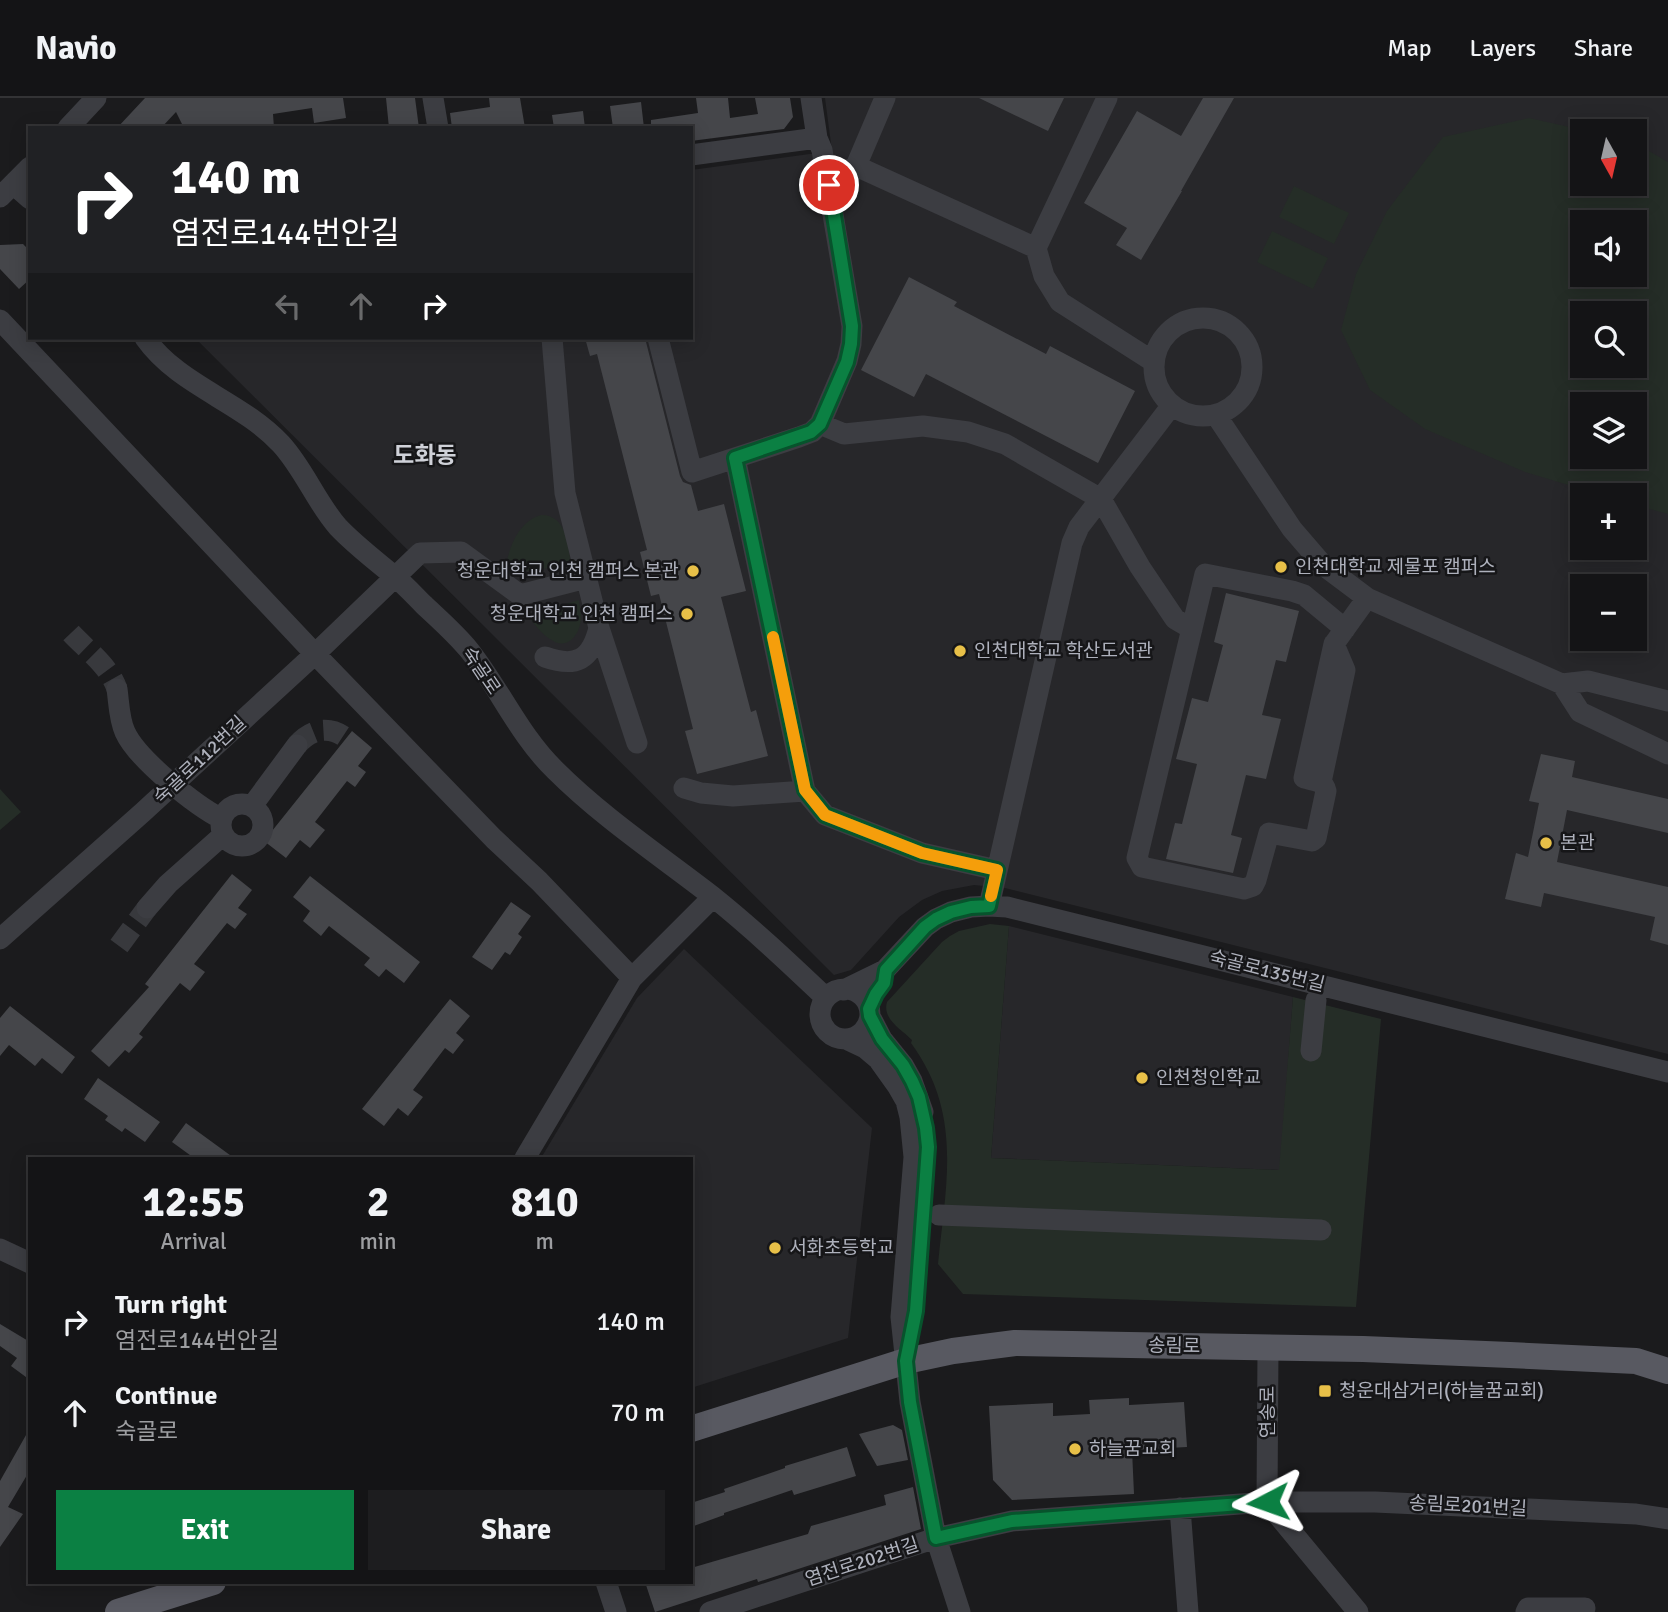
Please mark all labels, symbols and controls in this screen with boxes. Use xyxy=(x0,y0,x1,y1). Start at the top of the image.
text: Navio xyxy=(35,28,117,69)
text: Map xyxy=(1387,33,1432,63)
text: Layers xyxy=(1470,33,1536,63)
text: Share xyxy=(1574,33,1633,63)
north arrow xyxy=(1570,119,1647,196)
map controls xyxy=(1570,119,1647,651)
text: 140 m xyxy=(171,147,301,207)
icon: right xyxy=(56,154,147,245)
pin xyxy=(799,155,859,215)
icon: arrive xyxy=(810,166,848,204)
button: sound xyxy=(1570,210,1647,287)
text: 염전로144번안길 xyxy=(171,214,399,253)
icon: left xyxy=(269,287,307,325)
icon: ahead xyxy=(342,287,380,325)
icon: right xyxy=(415,287,453,325)
button: search xyxy=(1570,301,1647,378)
button: layers xyxy=(1570,392,1647,469)
district label: 도화동 xyxy=(393,441,457,470)
button: + xyxy=(1570,483,1647,560)
place label: 인천대학교 제물포 캠퍼스 xyxy=(1295,555,1496,579)
place label: 청운대학교 인천 캠퍼스 본관 xyxy=(457,559,679,583)
marker: 인천대학교 제물포 캠퍼스 xyxy=(1273,559,1289,575)
marker: 청운대학교 인천 캠퍼스 본관 xyxy=(685,563,701,579)
button: − xyxy=(1570,574,1647,651)
place label: 청운대학교 인천 캠퍼스 xyxy=(490,602,673,626)
marker: 청운대학교 인천 캠퍼스 xyxy=(679,606,695,622)
place label: 인천대학교 학산도서관 xyxy=(974,639,1153,663)
street label: 숙골로 xyxy=(456,643,506,699)
marker: 인천대학교 학산도서관 xyxy=(952,643,968,659)
street label: 숙골로112번길 xyxy=(149,711,251,809)
place label: 본관 xyxy=(1560,831,1595,855)
marker: 본관 xyxy=(1538,835,1554,851)
street label: 숙골로135번길 xyxy=(1207,945,1327,997)
place label: 인천청인학교 xyxy=(1156,1066,1261,1090)
marker: 인천청인학교 xyxy=(1134,1070,1150,1086)
text: 12:55 xyxy=(142,1177,245,1228)
text: 2 xyxy=(367,1177,389,1228)
text: 810 xyxy=(511,1177,579,1228)
text: Arrival xyxy=(161,1227,227,1256)
text: min xyxy=(359,1227,397,1256)
text: m xyxy=(536,1227,554,1256)
place label: 서화초등학교 xyxy=(789,1236,894,1260)
marker: 서화초등학교 xyxy=(767,1240,783,1256)
text: Turn right xyxy=(115,1289,227,1321)
icon: right xyxy=(56,1303,94,1341)
text: 140 m xyxy=(596,1306,665,1338)
text: 염전로144번안길 xyxy=(115,1326,279,1355)
street label: 송림로 xyxy=(1148,1334,1200,1358)
place label: 청운대삼거리(하늘꿈교회) xyxy=(1339,1379,1544,1403)
text: Continue xyxy=(115,1380,217,1412)
marker: 청운대삼거리(하늘꿈교회) xyxy=(1317,1383,1333,1399)
street label: 연송로 xyxy=(1256,1386,1280,1438)
icon: ahead xyxy=(56,1394,94,1432)
text: 70 m xyxy=(610,1397,665,1429)
text: 숙골로 xyxy=(115,1417,178,1446)
place label: 하늘꿈교회 xyxy=(1089,1437,1176,1461)
marker: 하늘꿈교회 xyxy=(1067,1441,1083,1457)
position arrow xyxy=(1231,1465,1305,1539)
button: Exit xyxy=(56,1490,354,1570)
button: Share xyxy=(368,1490,665,1570)
street label: 송림로201번길 xyxy=(1408,1491,1528,1521)
street label: 염전로202번길 xyxy=(802,1532,922,1592)

